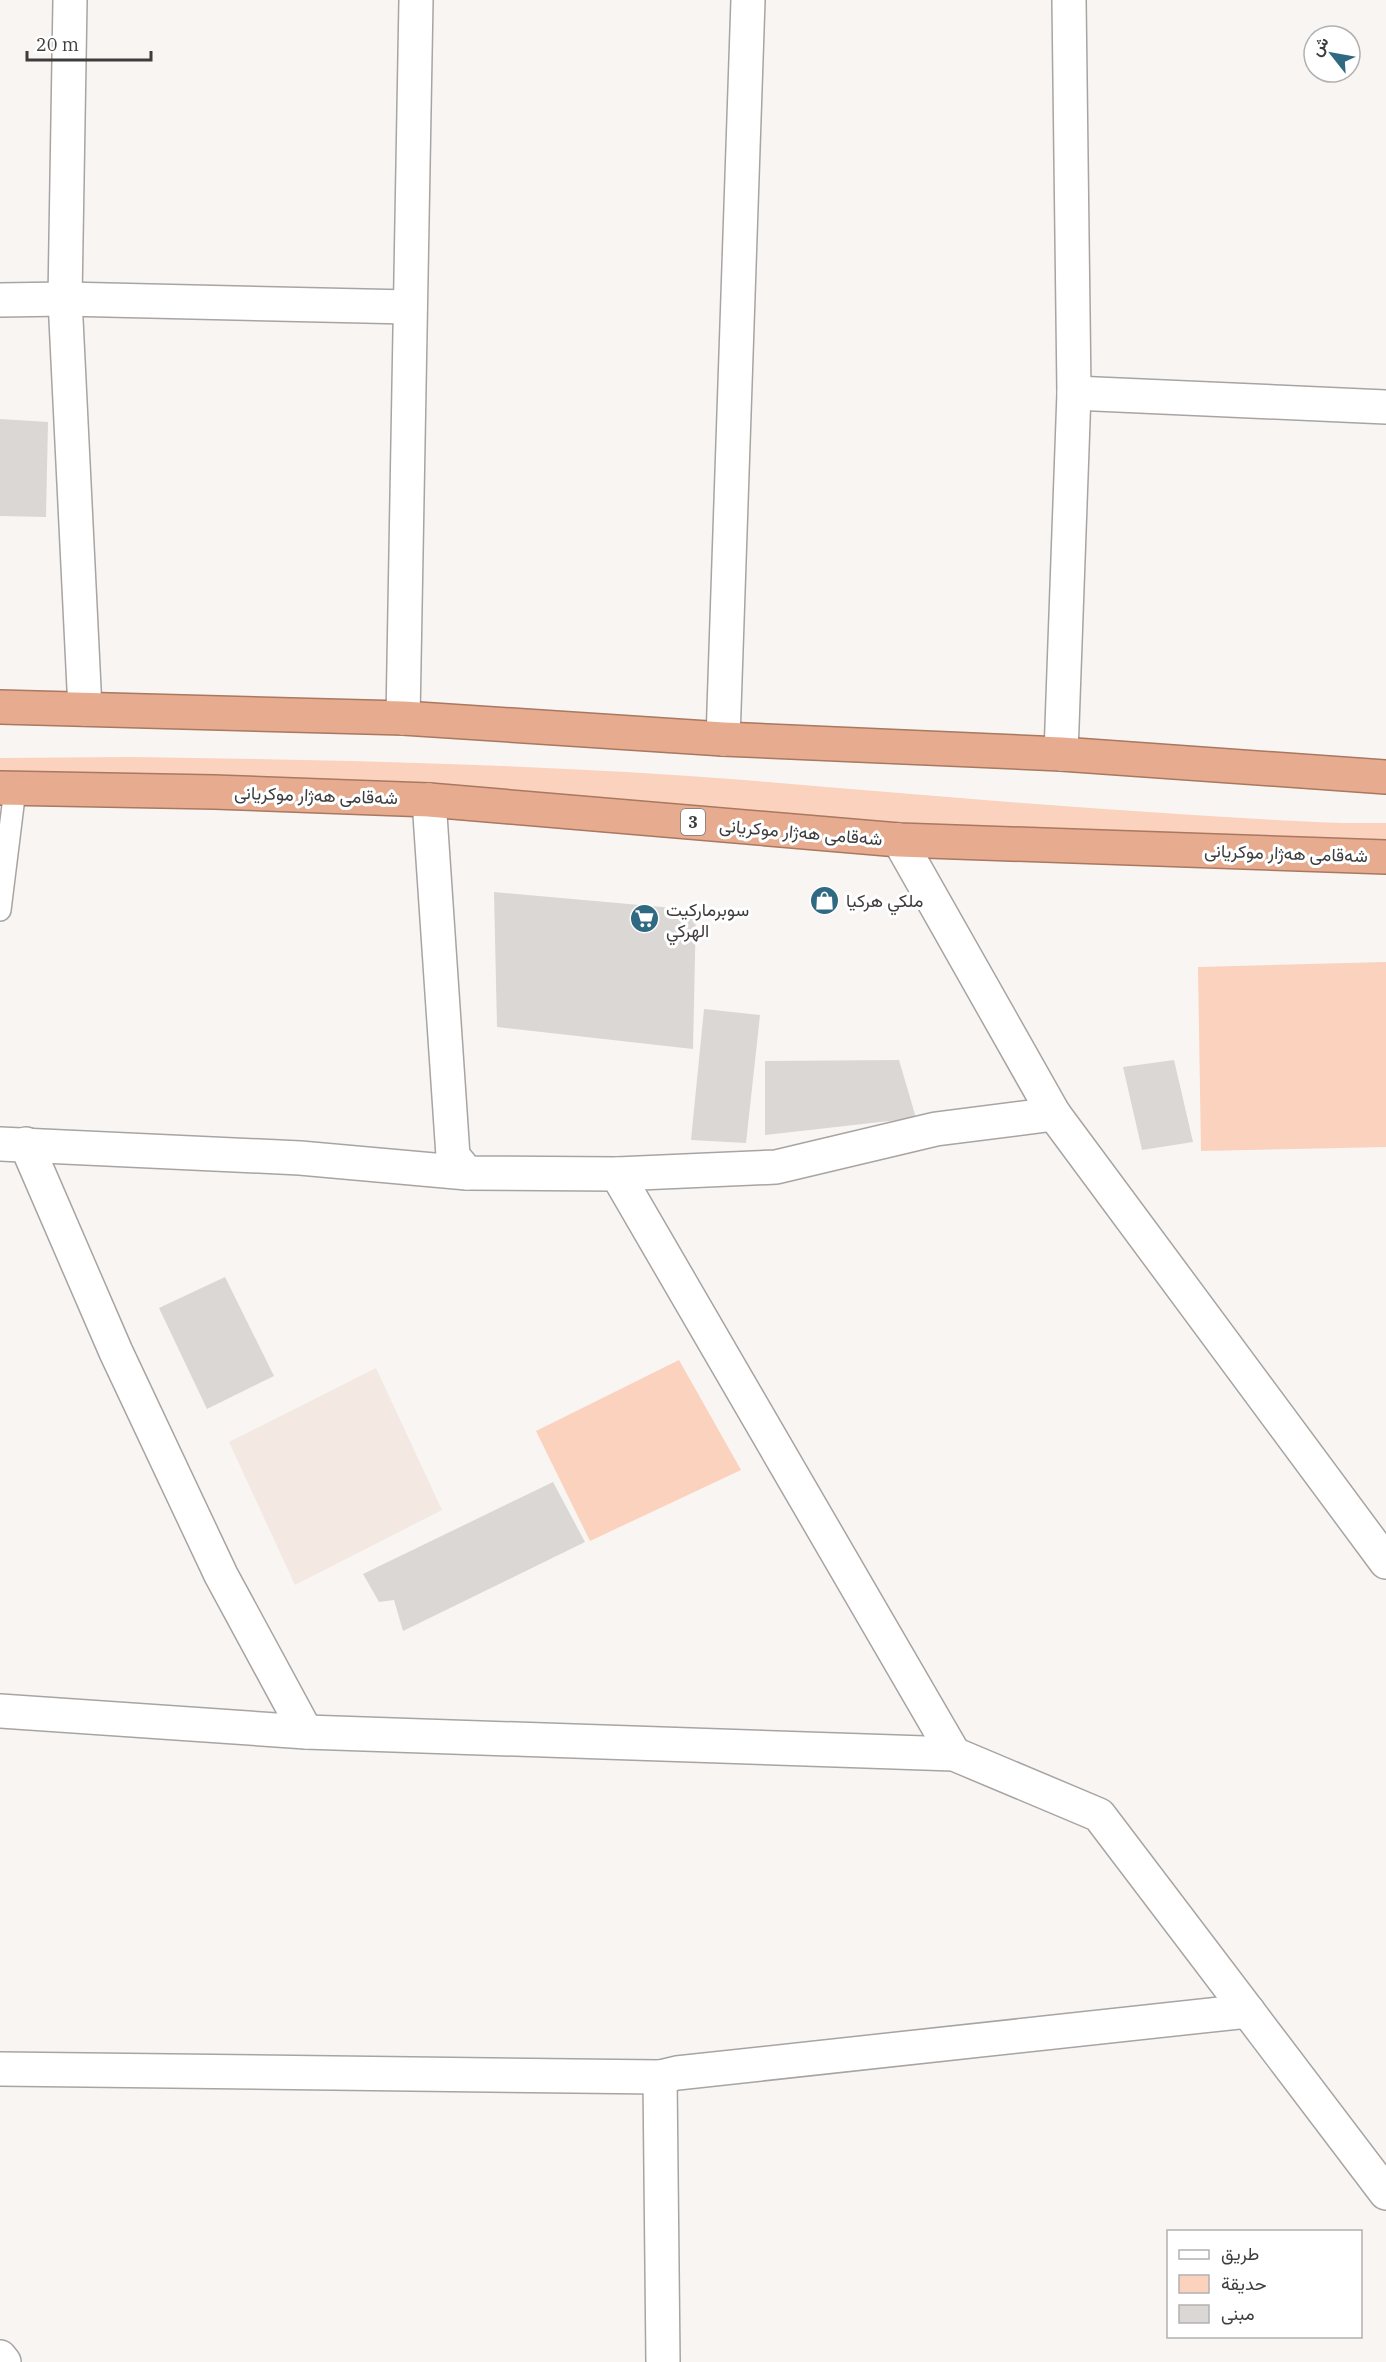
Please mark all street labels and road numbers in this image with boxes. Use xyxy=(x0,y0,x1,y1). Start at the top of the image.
street label: شەقامی ھەژار موکریانی xyxy=(234,781,398,809)
road number: 3 xyxy=(681,809,705,835)
street label: شەقامی ھەژار موکریانی xyxy=(718,813,884,851)
street label: شەقامی ھەژار موکریانی xyxy=(1204,839,1368,867)

